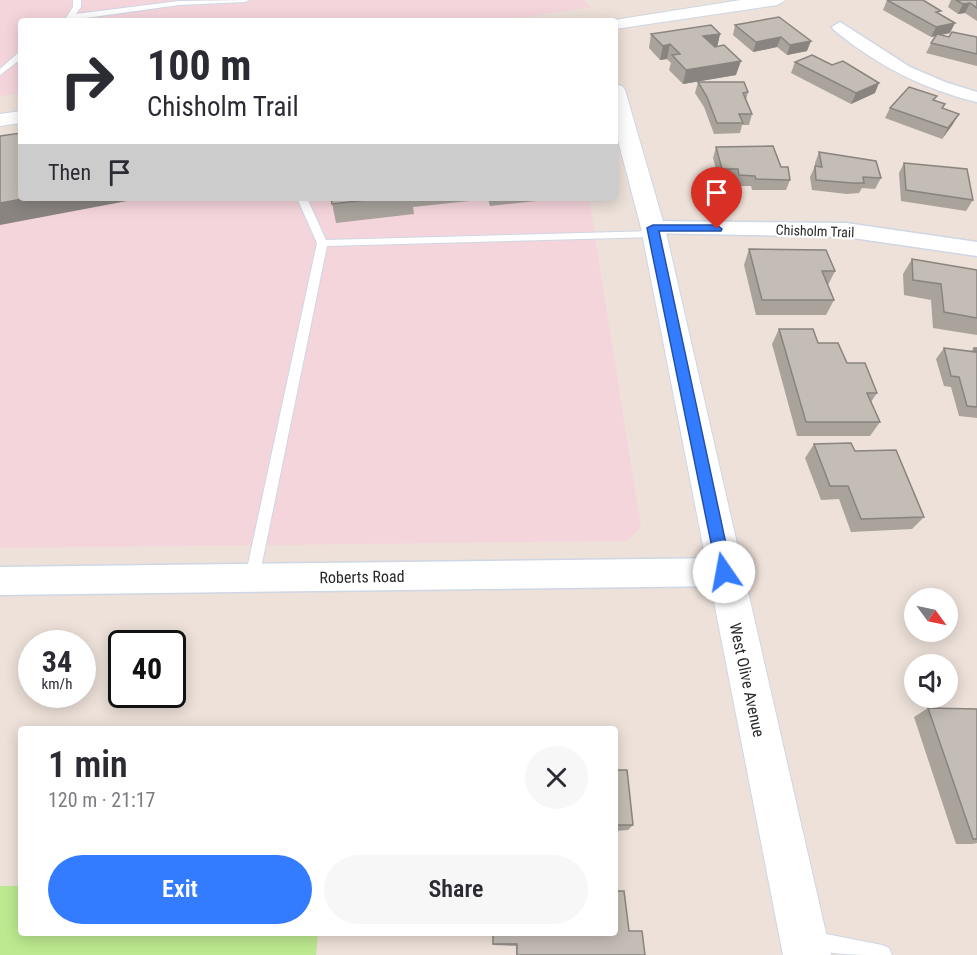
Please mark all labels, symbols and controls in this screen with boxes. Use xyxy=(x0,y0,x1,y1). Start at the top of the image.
text: 100 m xyxy=(147,41,252,90)
icon: right xyxy=(48,42,126,120)
text: Chisholm Trail xyxy=(147,91,299,123)
icon: arrive xyxy=(103,156,136,189)
text: Then xyxy=(48,160,91,185)
pin xyxy=(691,167,742,229)
icon: arrive xyxy=(700,176,733,209)
street label: Chisholm Trail xyxy=(775,222,855,240)
position arrow xyxy=(692,540,756,604)
street label: Roberts Road xyxy=(319,567,405,587)
north arrow xyxy=(904,588,958,642)
map controls xyxy=(904,588,958,708)
street label: West Olive Avenue xyxy=(726,621,768,739)
speed limit sign: 40 xyxy=(108,630,186,708)
text: 34 xyxy=(42,644,72,679)
button: sound xyxy=(904,654,958,708)
text: km/h xyxy=(42,675,72,693)
text: 1 min xyxy=(48,744,128,786)
button: close xyxy=(525,746,588,809)
text: 120 m · 21:17 xyxy=(48,788,155,812)
button: Exit xyxy=(48,855,312,924)
button: Share xyxy=(324,855,588,924)

